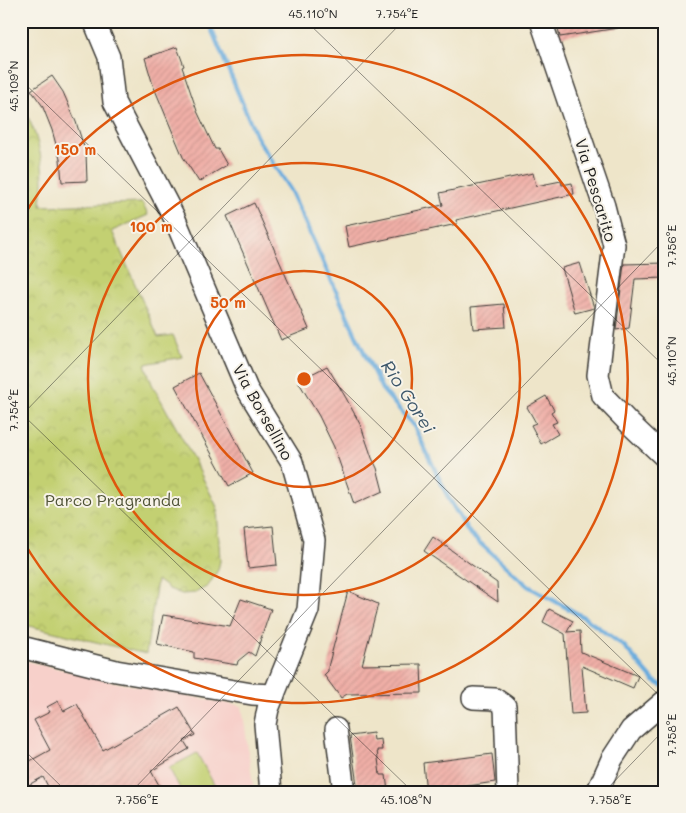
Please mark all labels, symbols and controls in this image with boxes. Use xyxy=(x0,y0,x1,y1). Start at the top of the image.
text: 45.110°N xyxy=(288,5,338,21)
text: 7.754°E xyxy=(376,5,418,21)
text: 45.109°N xyxy=(5,61,21,111)
street label: Via Pescarito xyxy=(571,136,622,244)
text: 150 m xyxy=(54,139,96,159)
text: 100 m xyxy=(129,216,173,236)
text: 7.756°E xyxy=(663,225,679,267)
text: 50 m xyxy=(210,292,246,312)
text: 45.110°N xyxy=(663,336,679,386)
water label: Rio Gorei xyxy=(376,355,442,438)
street label: Via Borsellino xyxy=(228,360,298,464)
centre of rings xyxy=(295,370,313,388)
text: 7.754°E xyxy=(5,389,21,431)
park label: Parco Pragranda xyxy=(45,489,181,510)
text: 7.758°E xyxy=(663,714,679,756)
text: 7.756°E xyxy=(116,791,158,807)
text: 45.108°N xyxy=(380,791,432,807)
text: 7.758°E xyxy=(589,791,631,807)

